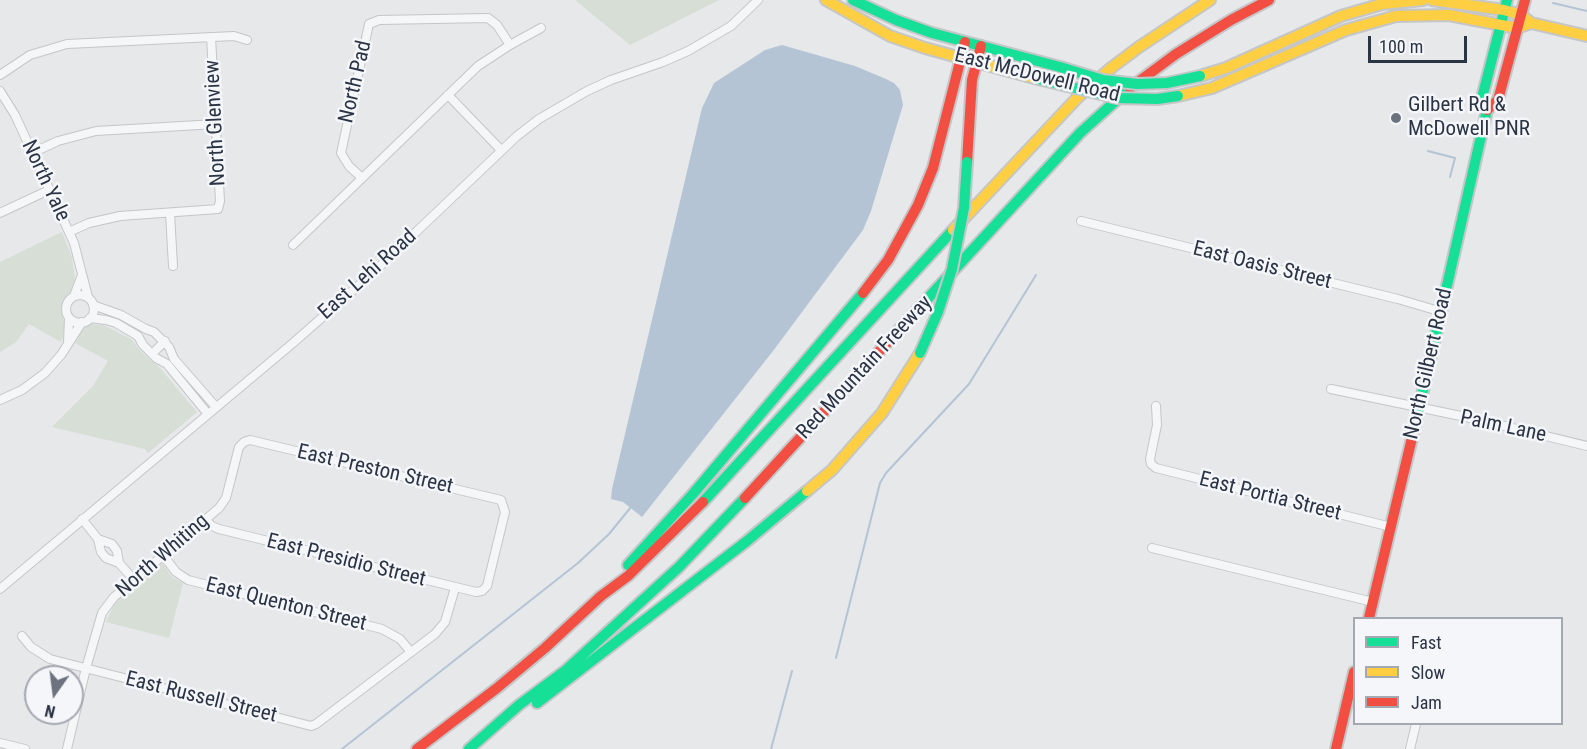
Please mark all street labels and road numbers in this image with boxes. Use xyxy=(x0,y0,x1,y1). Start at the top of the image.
street label: North Pad xyxy=(334,38,378,126)
street label: East McDowell Road xyxy=(952,43,1122,109)
street label: North Glenview xyxy=(200,59,232,187)
street label: North Yale xyxy=(15,136,75,226)
street label: East Lehi Road xyxy=(314,225,422,325)
street label: East Oasis Street xyxy=(1190,237,1334,295)
street label: North Gilbert Road xyxy=(1399,286,1459,442)
street label: Red Mountain Freeway xyxy=(792,291,938,445)
street label: Palm Lane xyxy=(1458,406,1548,448)
street label: East Preston Street xyxy=(295,440,455,500)
street label: East Portia Street xyxy=(1197,467,1343,527)
street label: North Whiting xyxy=(112,509,214,603)
street label: East Presidio Street xyxy=(264,529,428,593)
street label: East Quenton Street xyxy=(203,573,369,637)
street label: East Russell Street xyxy=(123,667,279,729)

